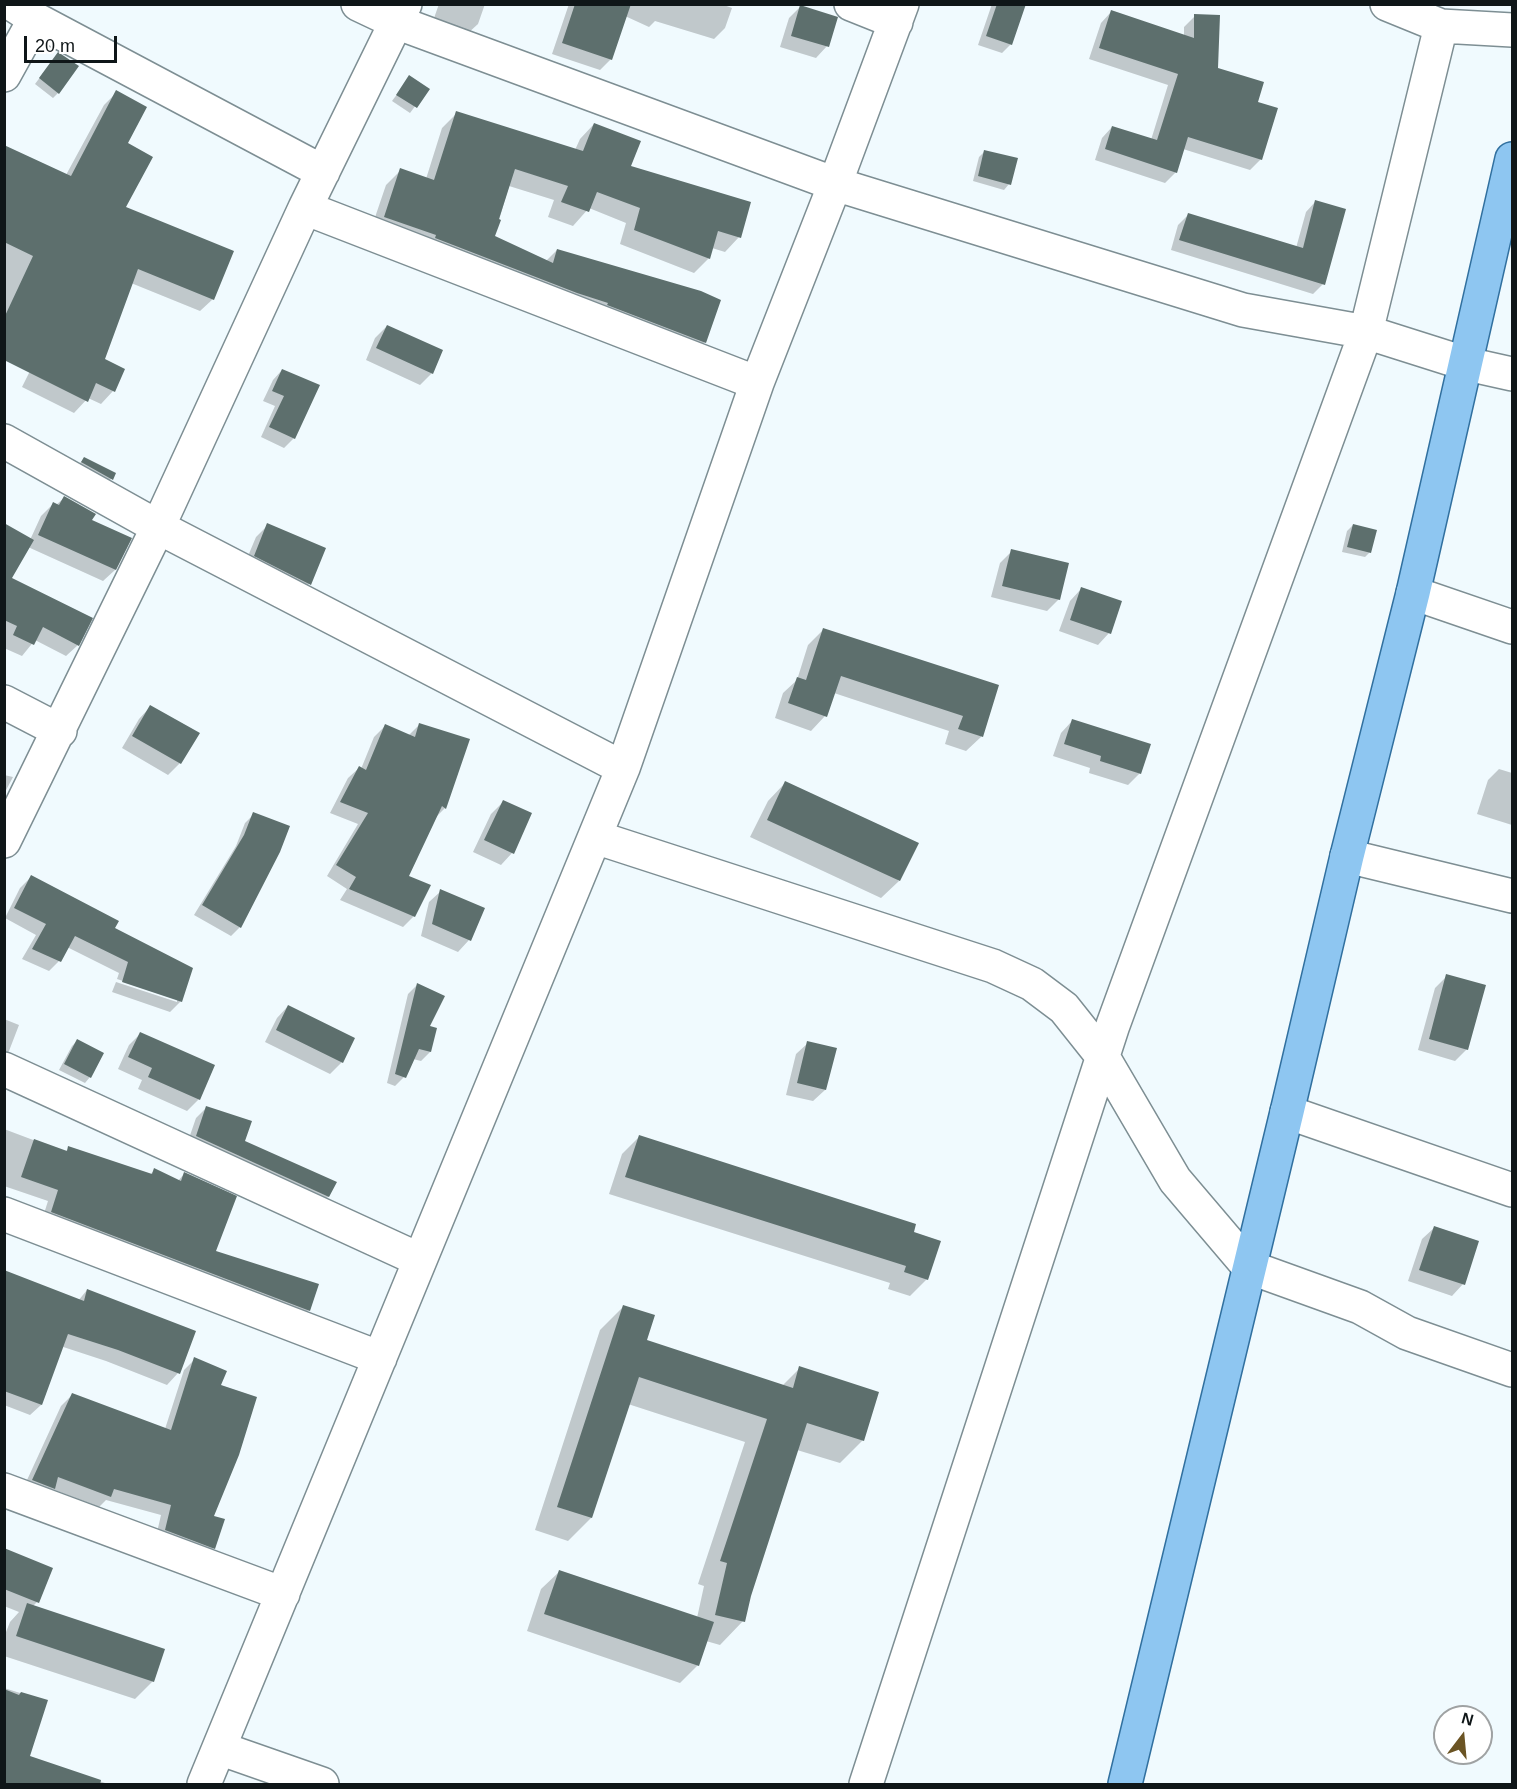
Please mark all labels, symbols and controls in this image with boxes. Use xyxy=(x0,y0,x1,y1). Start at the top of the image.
scale bar xyxy=(27,24,120,62)
text: 20 m xyxy=(35,36,75,56)
north arrow xyxy=(1433,1705,1493,1765)
text: N xyxy=(1460,1709,1475,1729)

